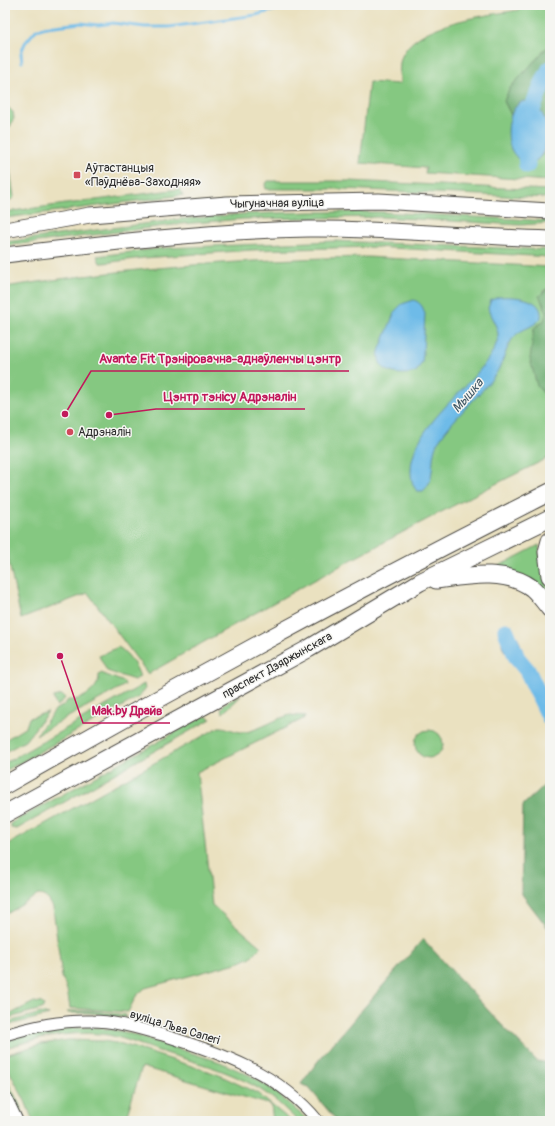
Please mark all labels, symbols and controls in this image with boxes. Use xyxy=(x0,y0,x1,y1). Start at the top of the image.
place label: Аўтастанцыя «Паўднёва-Заходняя» xyxy=(85,161,201,190)
marker: Аўтастанцыя «Паўднёва-Заходняя» xyxy=(72,170,82,180)
street label: Чыгуначная вуліца xyxy=(230,195,325,212)
callout: Avante Fit Трэніровачна-аднаўленчы цэнтр xyxy=(91,346,349,371)
text: Avante Fit Трэніровачна-аднаўленчы цэнтр xyxy=(99,351,341,367)
water label: Мышка xyxy=(449,375,487,416)
callout: Цэнтр тэнісу Адрэналін xyxy=(156,384,305,409)
text: Цэнтр тэнісу Адрэналін xyxy=(164,389,297,405)
place label: Адрэналін xyxy=(78,425,131,440)
marker: Адрэналін xyxy=(65,427,75,437)
street label: праспект Дзяржынскага xyxy=(220,629,335,702)
callout: Маk.by Драйв xyxy=(83,698,170,723)
text: Маk.by Драйв xyxy=(91,703,163,719)
street label: вуліца Льва Сапегі xyxy=(128,1007,222,1048)

